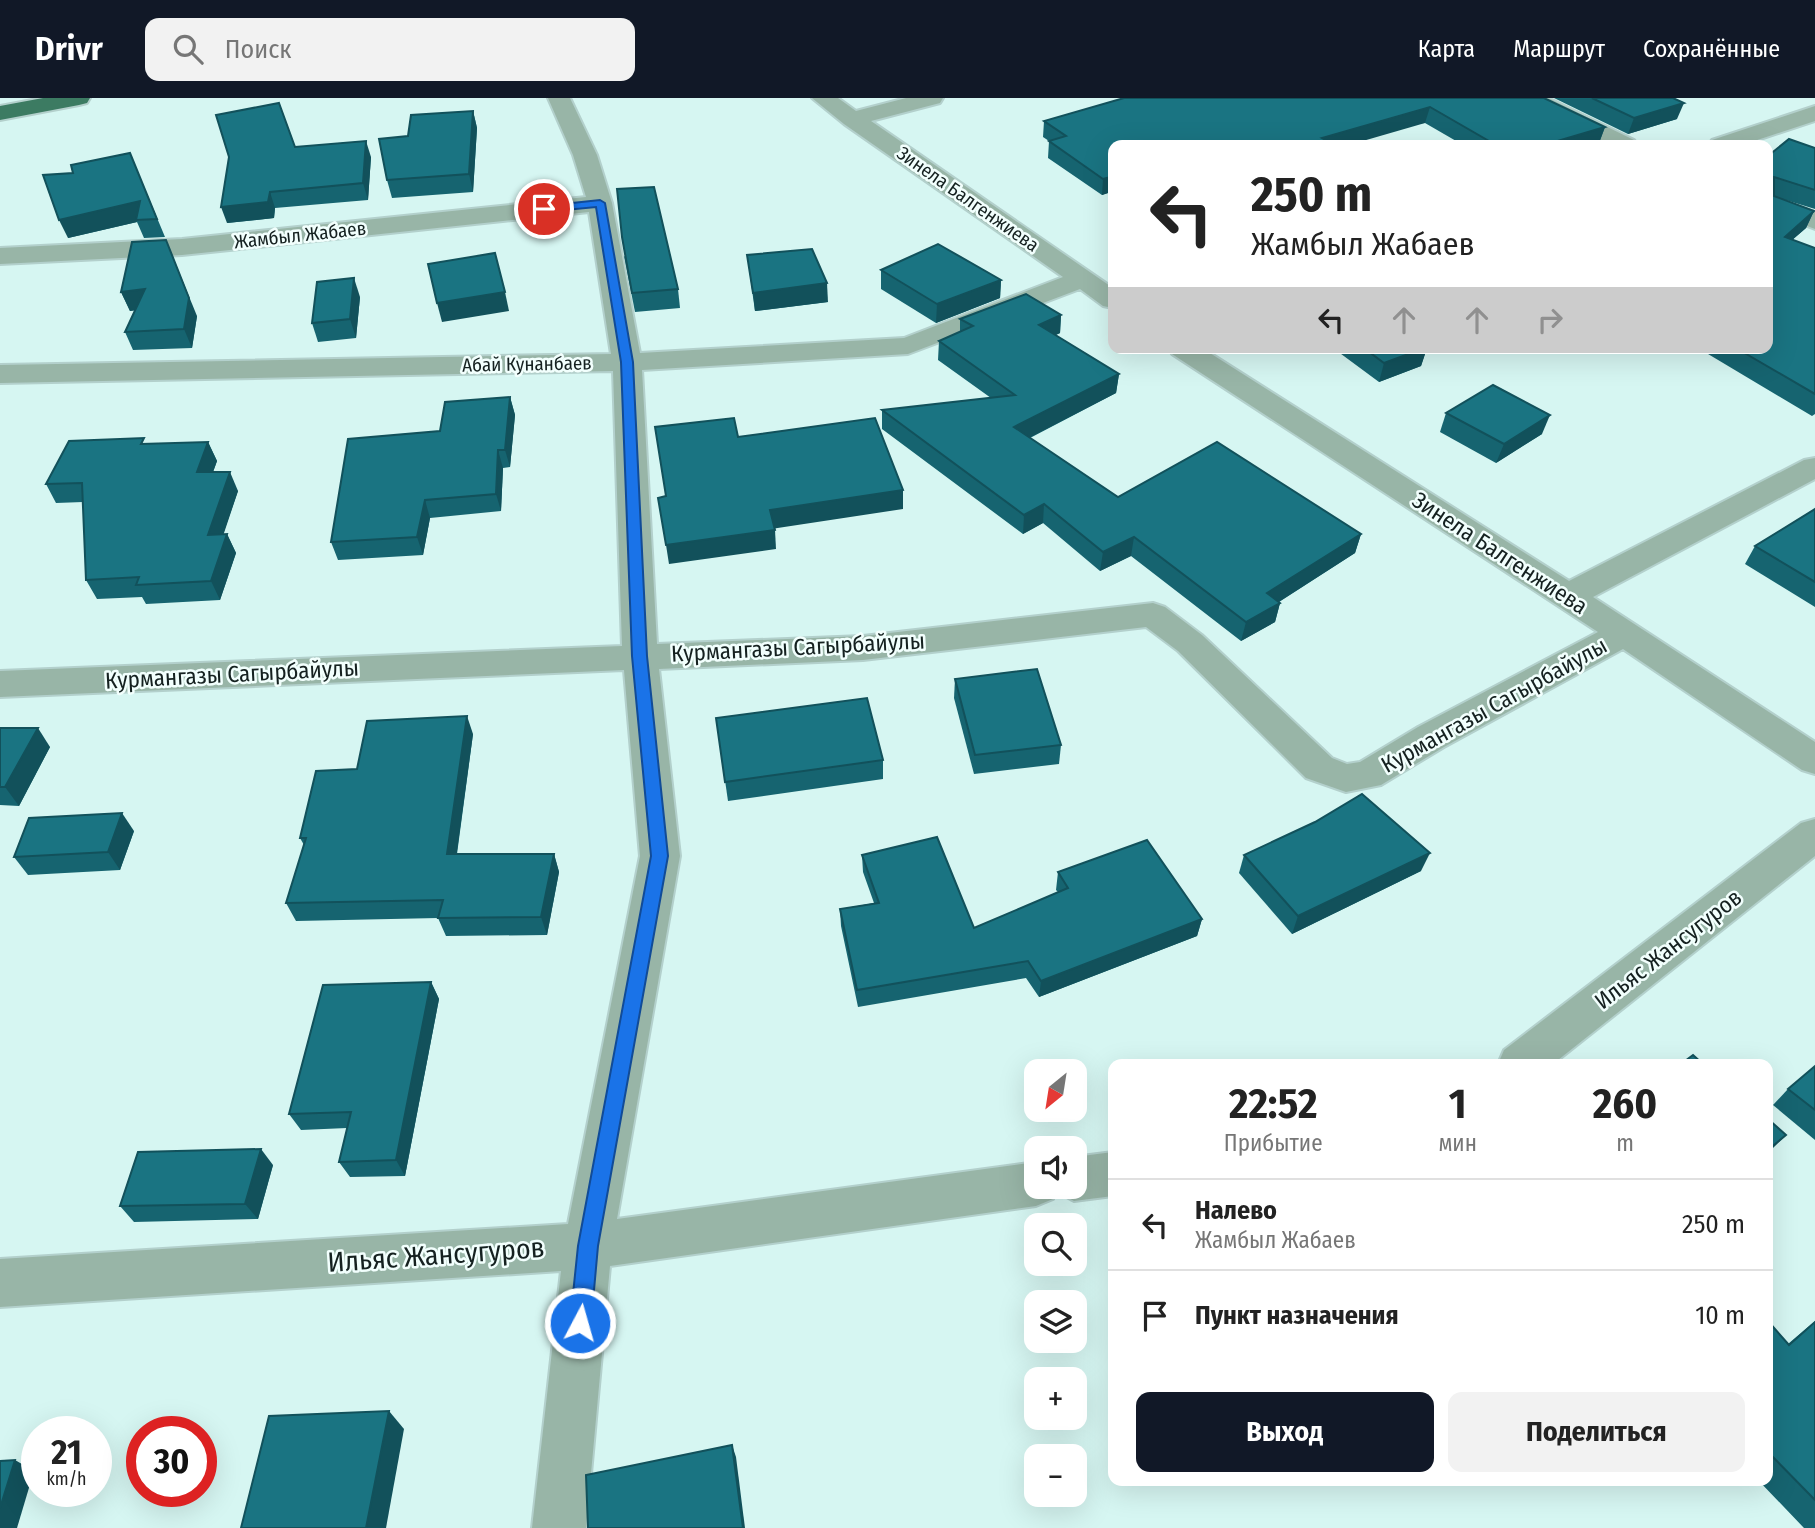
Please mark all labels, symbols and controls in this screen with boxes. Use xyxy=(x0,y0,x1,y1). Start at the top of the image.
search box xyxy=(145,18,635,81)
text: Drivr xyxy=(35,29,103,69)
icon: search xyxy=(169,30,207,68)
text: Поиск xyxy=(225,34,292,65)
text: Карта xyxy=(1418,35,1475,63)
text: Маршрут xyxy=(1513,35,1605,63)
text: Сохранённые xyxy=(1643,35,1780,63)
street label: Зинела Балгенжиева xyxy=(893,141,1043,257)
text: 250 m xyxy=(1251,165,1372,224)
icon: left xyxy=(1136,168,1227,259)
pin xyxy=(514,179,574,239)
icon: arrive xyxy=(525,190,563,228)
street label: Жамбыл Жабаев xyxy=(233,217,367,253)
text: Жамбыл Жабаев xyxy=(1251,225,1475,263)
icon: left xyxy=(1312,301,1350,339)
icon: ahead xyxy=(1385,301,1423,339)
icon: ahead xyxy=(1458,301,1496,339)
icon: right xyxy=(1531,301,1569,339)
street label: Абай Кунанбаев xyxy=(462,351,592,377)
street label: Зинела Балгенжиева xyxy=(1407,486,1593,620)
street label: Курмангазы Сагырбайулы xyxy=(670,626,926,668)
street label: Курмангазы Сагырбайулы xyxy=(1376,631,1612,779)
street label: Курмангазы Сагырбайулы xyxy=(104,653,360,695)
street label: Ильяс Жансугуров xyxy=(1589,883,1747,1015)
north arrow xyxy=(1024,1059,1087,1122)
map controls xyxy=(1024,1059,1087,1507)
text: 22:52 xyxy=(1229,1079,1317,1129)
text: 1 xyxy=(1449,1079,1467,1129)
text: 260 xyxy=(1593,1079,1657,1129)
text: Прибытие xyxy=(1224,1129,1323,1157)
text: мин xyxy=(1438,1129,1477,1157)
text: m xyxy=(1616,1129,1634,1157)
button: sound xyxy=(1024,1136,1087,1199)
text: Налево xyxy=(1195,1195,1277,1226)
icon: left xyxy=(1136,1206,1174,1244)
text: 250 m xyxy=(1682,1209,1745,1240)
button: search xyxy=(1024,1213,1087,1276)
text: Жамбыл Жабаев xyxy=(1195,1226,1356,1254)
street label: Ильяс Жансугуров xyxy=(326,1231,546,1279)
position arrow xyxy=(543,1286,617,1360)
button: layers xyxy=(1024,1290,1087,1353)
icon: arrive xyxy=(1136,1297,1174,1335)
text: Пункт назначения xyxy=(1195,1300,1399,1331)
text: 10 m xyxy=(1695,1300,1745,1331)
button: + xyxy=(1024,1367,1087,1430)
button: Выход xyxy=(1136,1392,1434,1472)
button: Поделиться xyxy=(1448,1392,1745,1472)
speed limit sign: 30 xyxy=(126,1416,217,1507)
text: 21 xyxy=(51,1431,82,1473)
button: − xyxy=(1024,1444,1087,1507)
text: km/h xyxy=(46,1468,87,1490)

